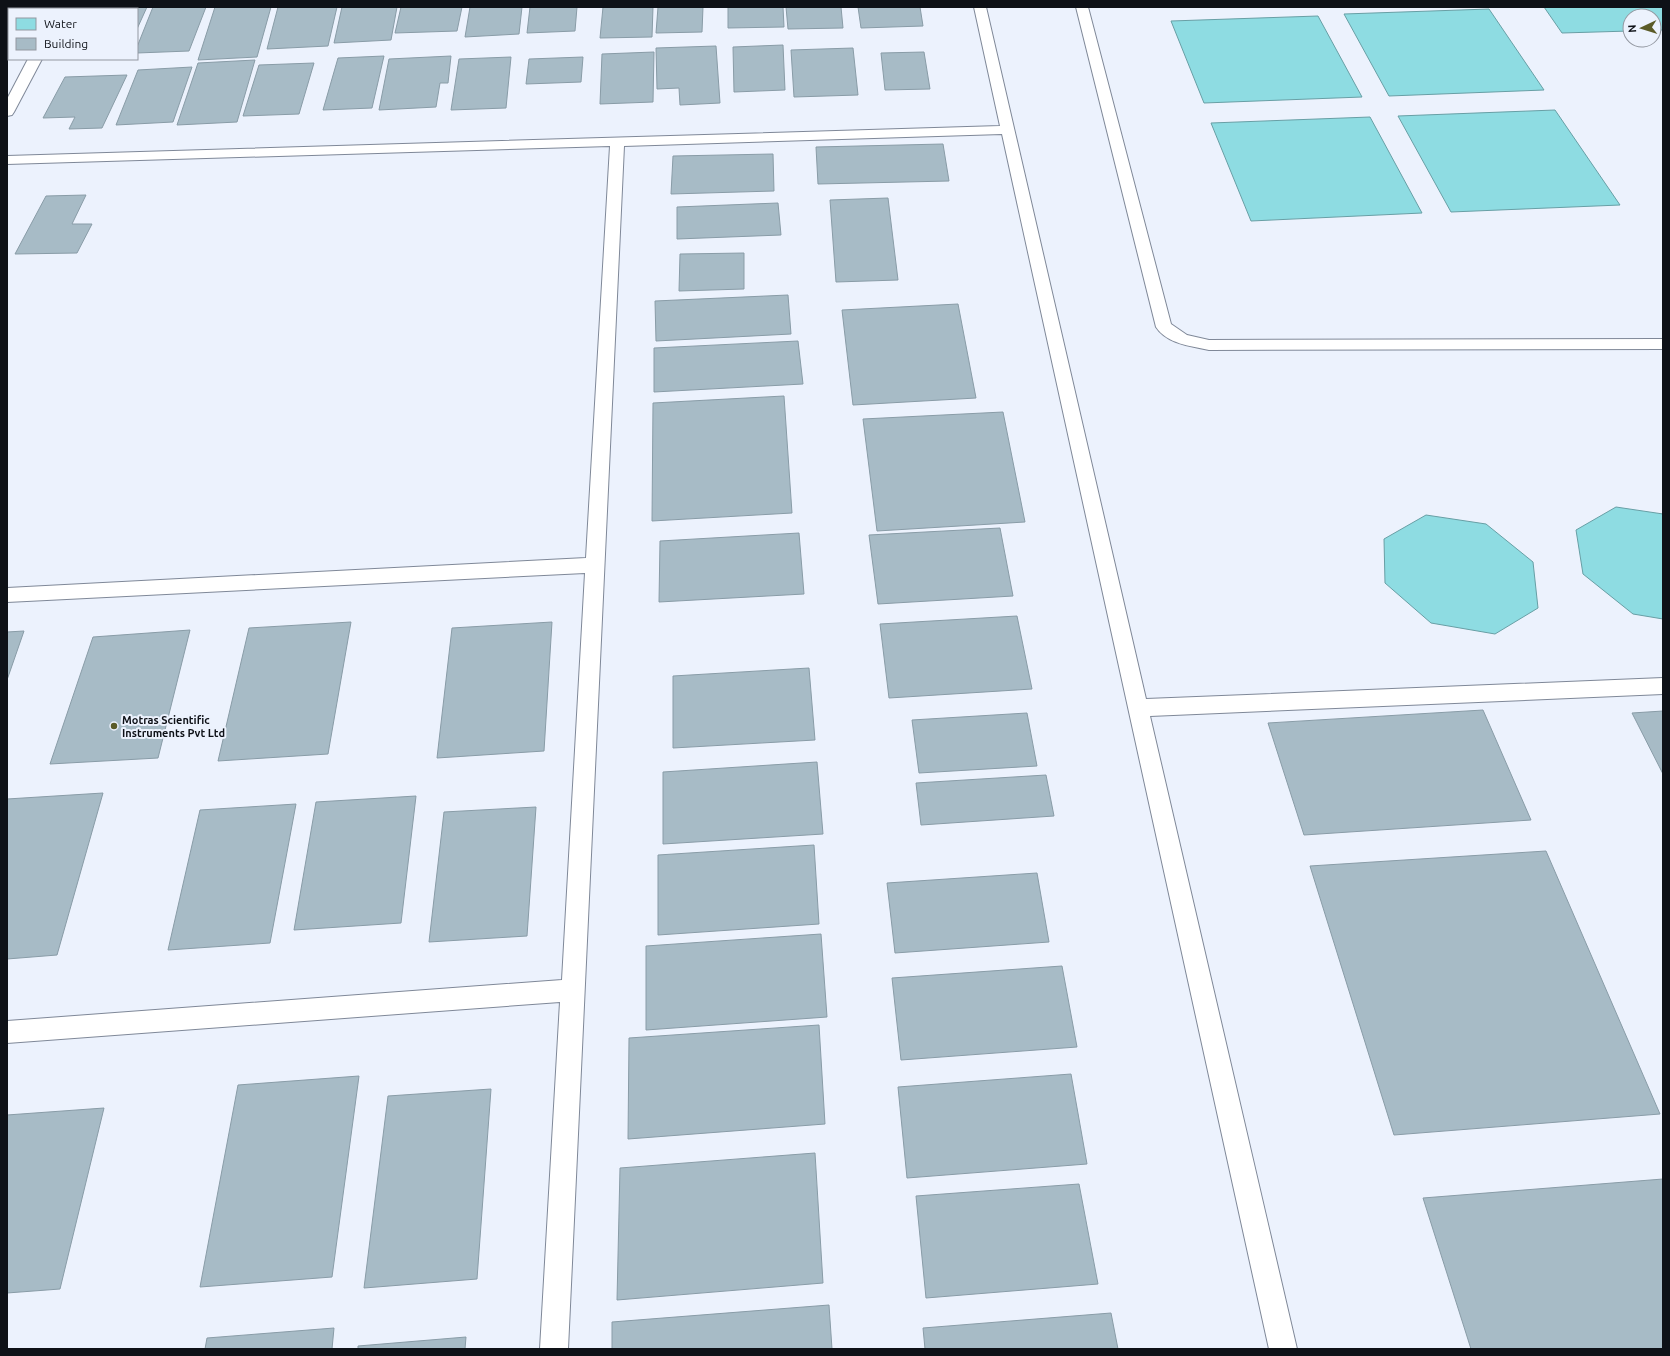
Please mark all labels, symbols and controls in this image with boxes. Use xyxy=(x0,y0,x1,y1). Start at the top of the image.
legend xyxy=(8,8,138,60)
north arrow xyxy=(1622,8,1662,48)
text: Water xyxy=(44,17,77,30)
text: N xyxy=(1626,24,1638,33)
text: Building xyxy=(44,37,88,50)
place label: Motras Scientific Instruments Pvt Ltd xyxy=(122,714,225,739)
marker: Motras Scientific Instruments Pvt Ltd xyxy=(109,721,119,731)

